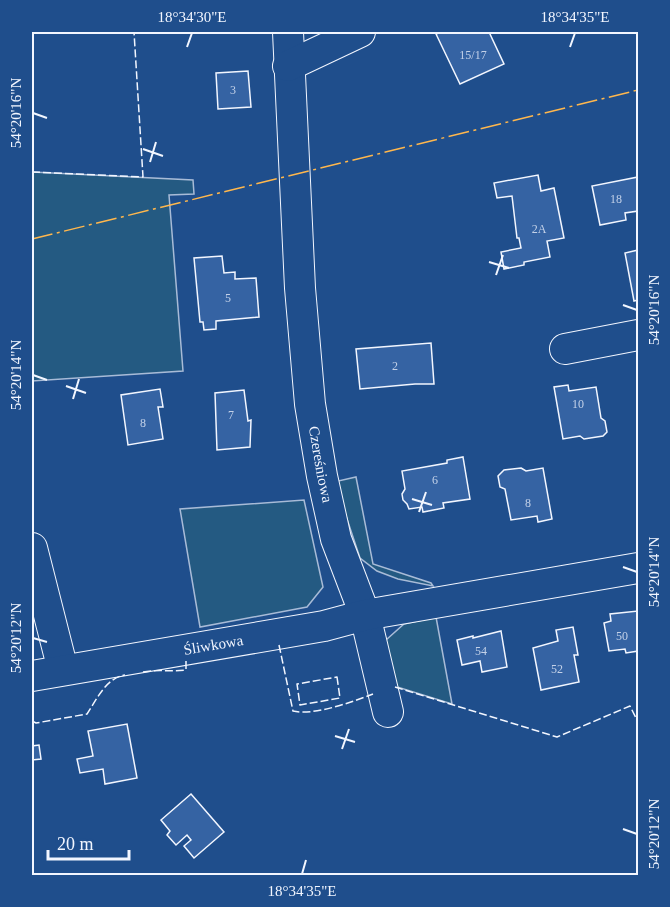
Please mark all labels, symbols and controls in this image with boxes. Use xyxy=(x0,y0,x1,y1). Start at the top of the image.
text: 18°34'30"E xyxy=(158,9,227,25)
text: 18°34'35"E xyxy=(541,9,610,25)
house number: 15/17 xyxy=(459,48,487,62)
text: 54°20'16"N xyxy=(8,78,24,148)
house number: 3 xyxy=(230,83,236,97)
house number: 18 xyxy=(610,192,622,206)
house number: 2A xyxy=(532,222,547,236)
text: 54°20'16"N xyxy=(646,275,662,345)
house number: 5 xyxy=(225,291,231,305)
text: 54°20'14"N xyxy=(8,340,24,410)
house number: 2 xyxy=(392,359,398,373)
house number: 10 xyxy=(572,397,584,411)
house number: 7 xyxy=(228,408,234,422)
house number: 8 xyxy=(140,416,146,430)
street label: Czereśniowa xyxy=(306,425,336,504)
house number: 6 xyxy=(432,473,438,487)
house number: 8 xyxy=(525,496,531,510)
text: 54°20'14"N xyxy=(646,537,662,607)
text: 54°20'12"N xyxy=(8,603,24,673)
house number: 50 xyxy=(616,629,628,643)
street label: Śliwkowa xyxy=(182,632,245,658)
house number: 54 xyxy=(475,644,487,658)
house number: 52 xyxy=(551,662,563,676)
text: 54°20'12"N xyxy=(646,799,662,869)
scale bar xyxy=(48,823,129,861)
text: 20 m xyxy=(57,834,94,854)
text: 18°34'35"E xyxy=(268,883,337,899)

